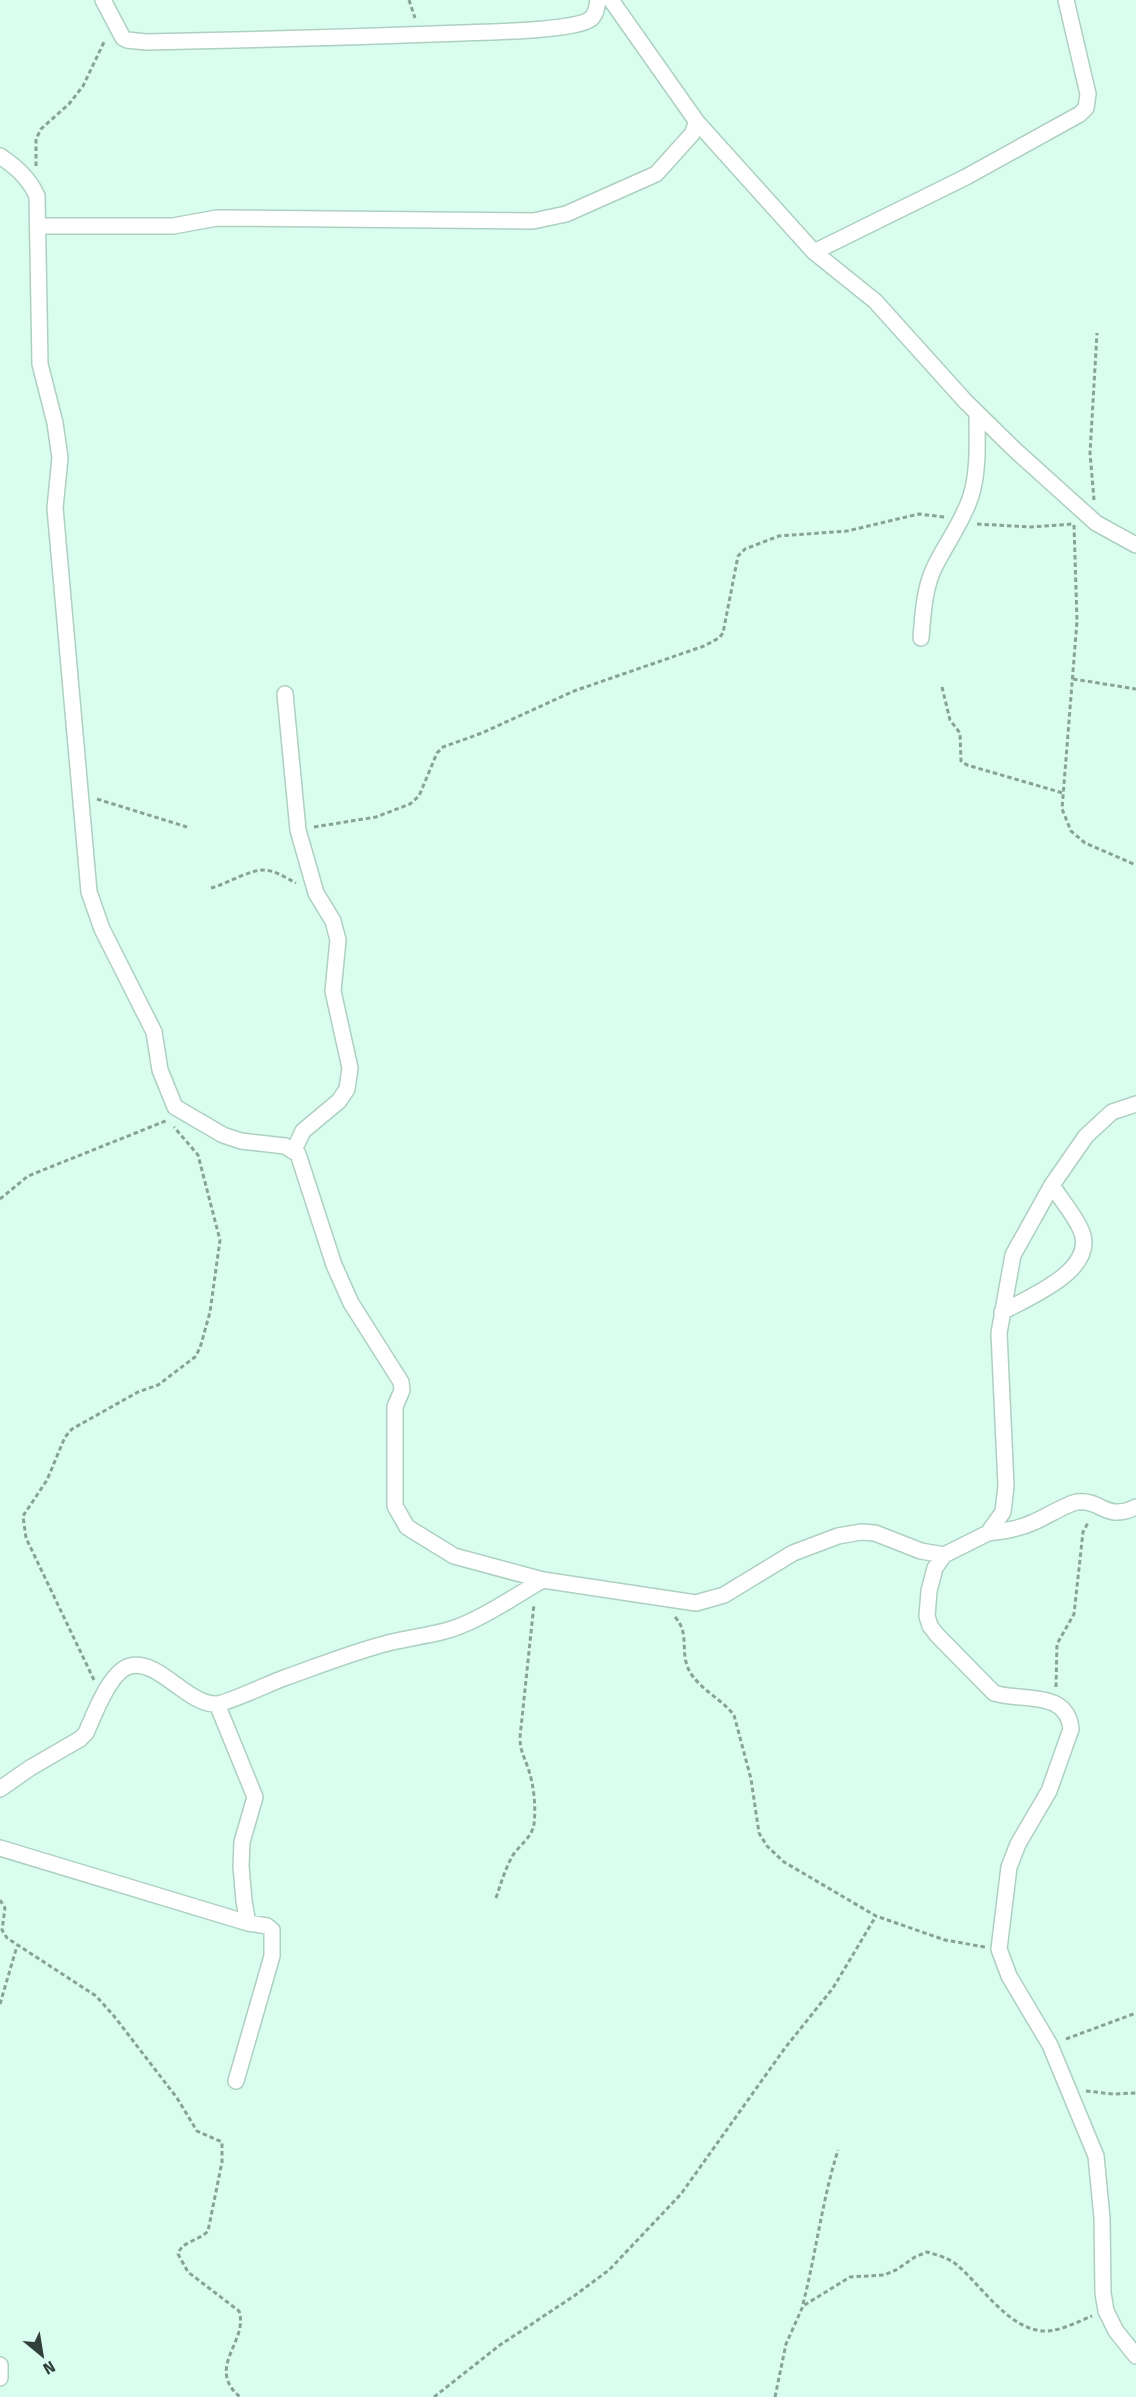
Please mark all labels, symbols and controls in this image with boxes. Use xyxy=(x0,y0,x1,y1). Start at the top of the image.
north arrow xyxy=(12,2325,72,2385)
text: N xyxy=(40,2357,59,2378)

